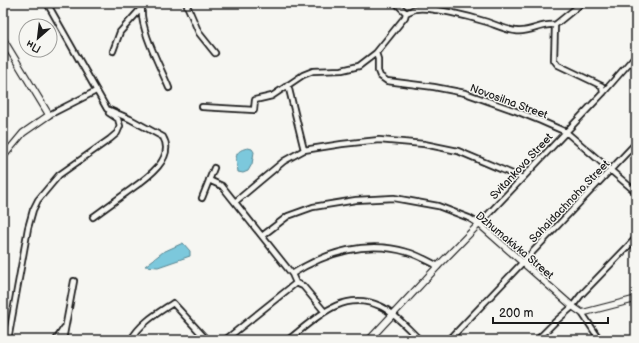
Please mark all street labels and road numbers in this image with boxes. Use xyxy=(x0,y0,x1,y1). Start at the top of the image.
street label: Novosilna Street xyxy=(468,81,550,122)
street label: Svitankova Street xyxy=(487,130,556,202)
street label: Sahaidachnoho Street xyxy=(526,157,613,245)
street label: Dzhumakivka Street xyxy=(473,209,557,282)

